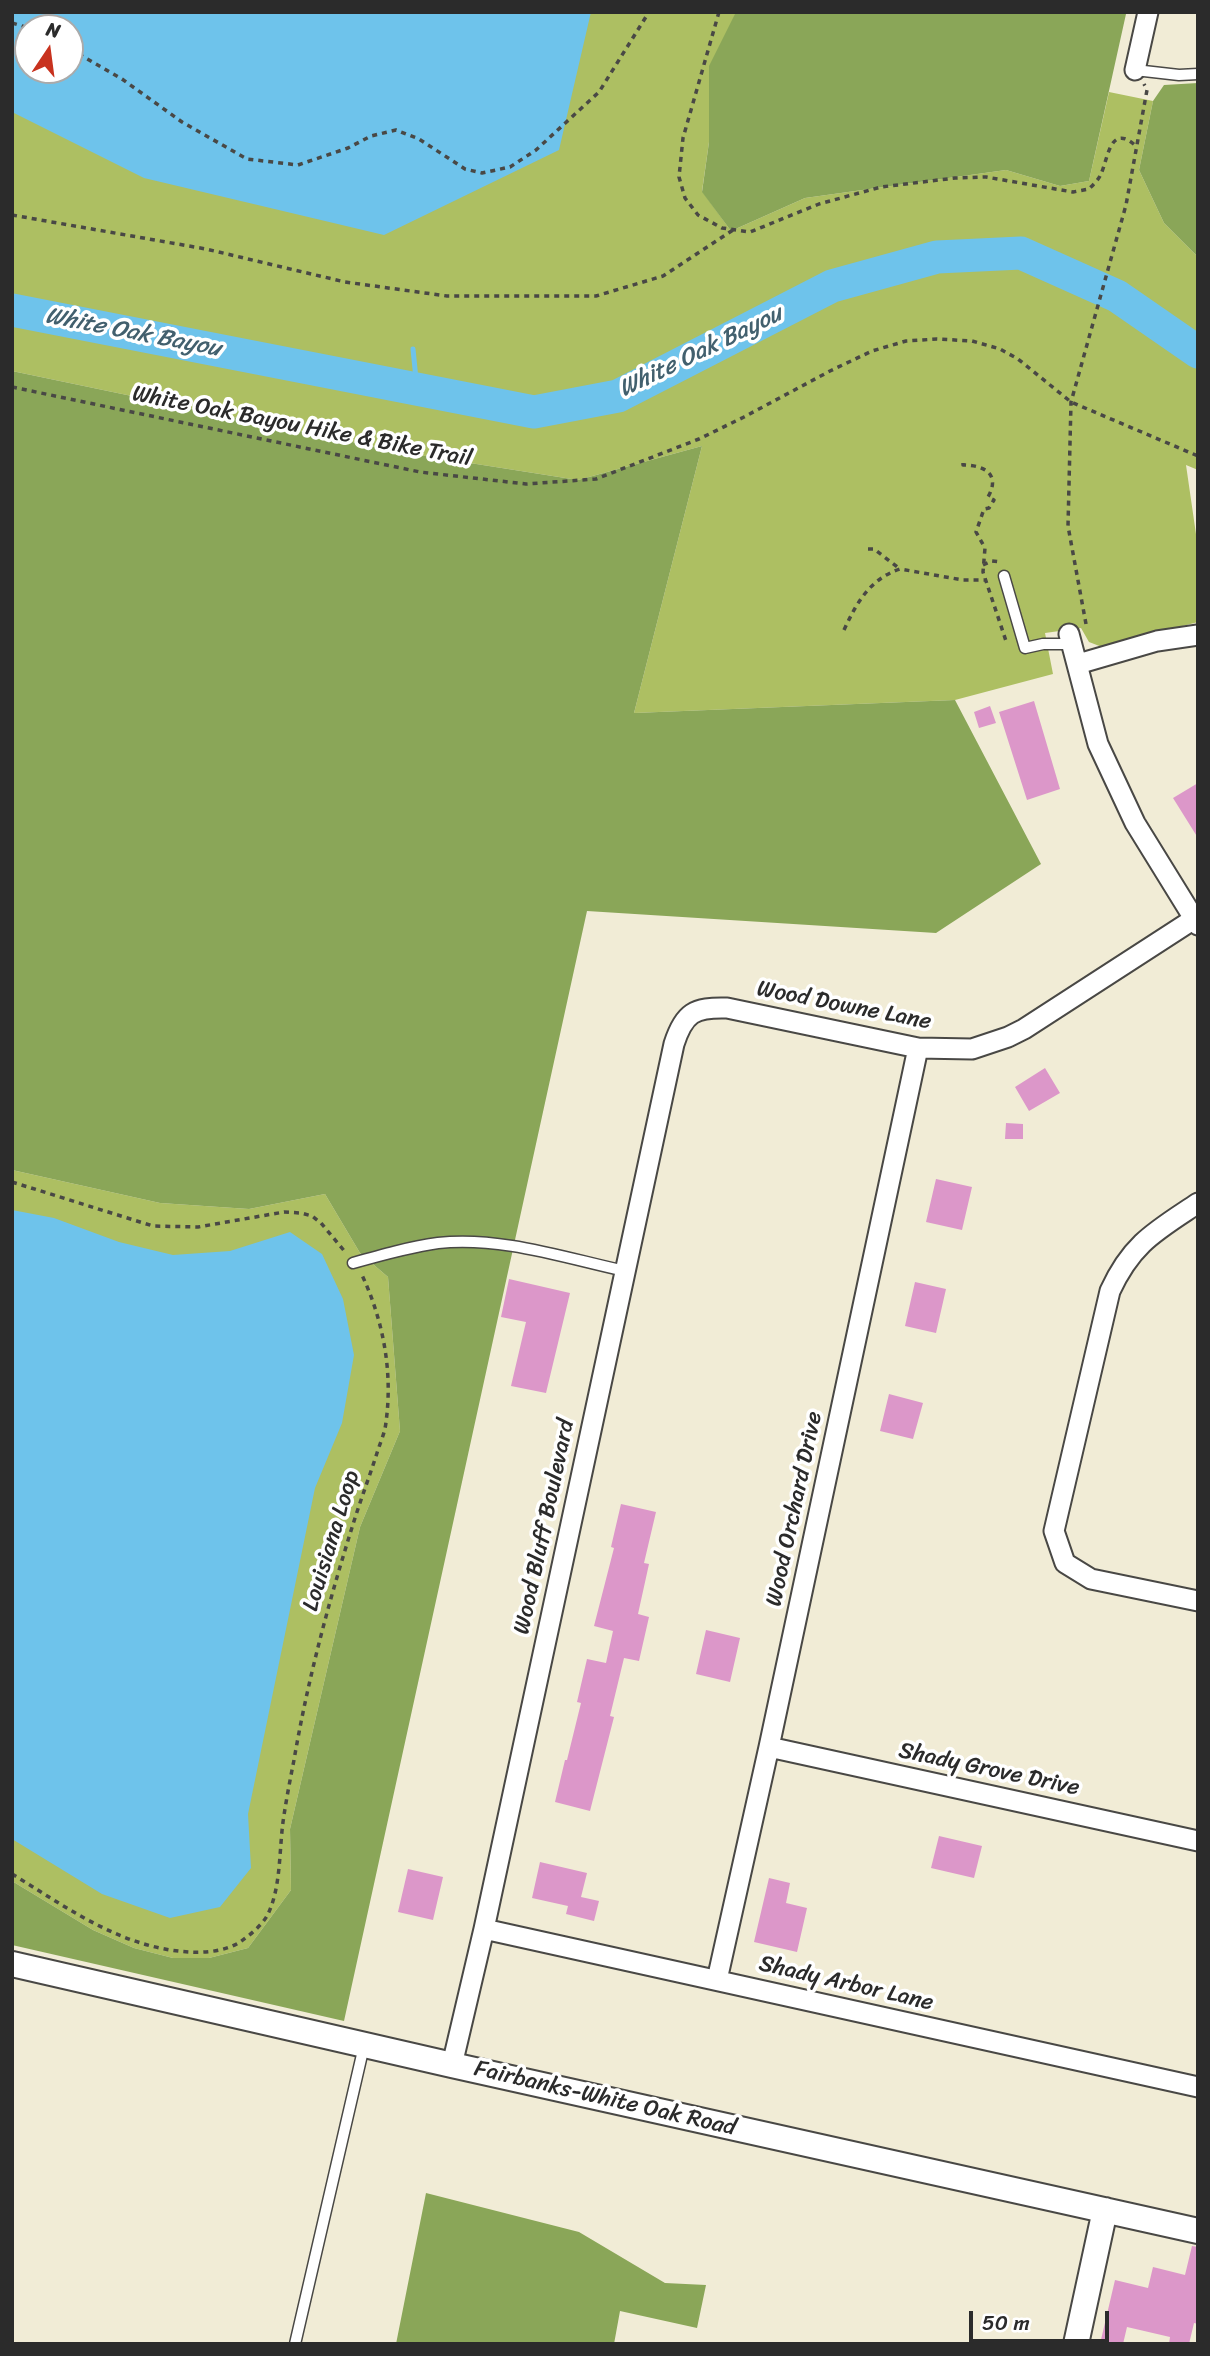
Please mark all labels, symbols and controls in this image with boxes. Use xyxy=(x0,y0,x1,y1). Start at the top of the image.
text: N xyxy=(43,12,64,48)
north arrow xyxy=(14,14,84,84)
water label: White Oak Bayou xyxy=(615,300,787,404)
water label: White Oak Bayou xyxy=(43,302,223,364)
street label: White Oak Bayou Hike & Bike Trail xyxy=(130,381,474,473)
street label: Wood Downe Lane xyxy=(754,976,934,1036)
street label: Wood Orchard Drive xyxy=(761,1409,829,1609)
street label: Wood Bluff Boulevard xyxy=(509,1417,581,1637)
street label: Louisiana Loop xyxy=(298,1467,366,1615)
street label: Shady Grove Drive xyxy=(896,1737,1082,1803)
street label: Shady Arbor Lane xyxy=(756,1951,936,2017)
street label: Fairbanks-White Oak Road xyxy=(472,2055,738,2143)
scale bar xyxy=(972,2296,1112,2340)
text: 50 m xyxy=(982,2304,1030,2342)

